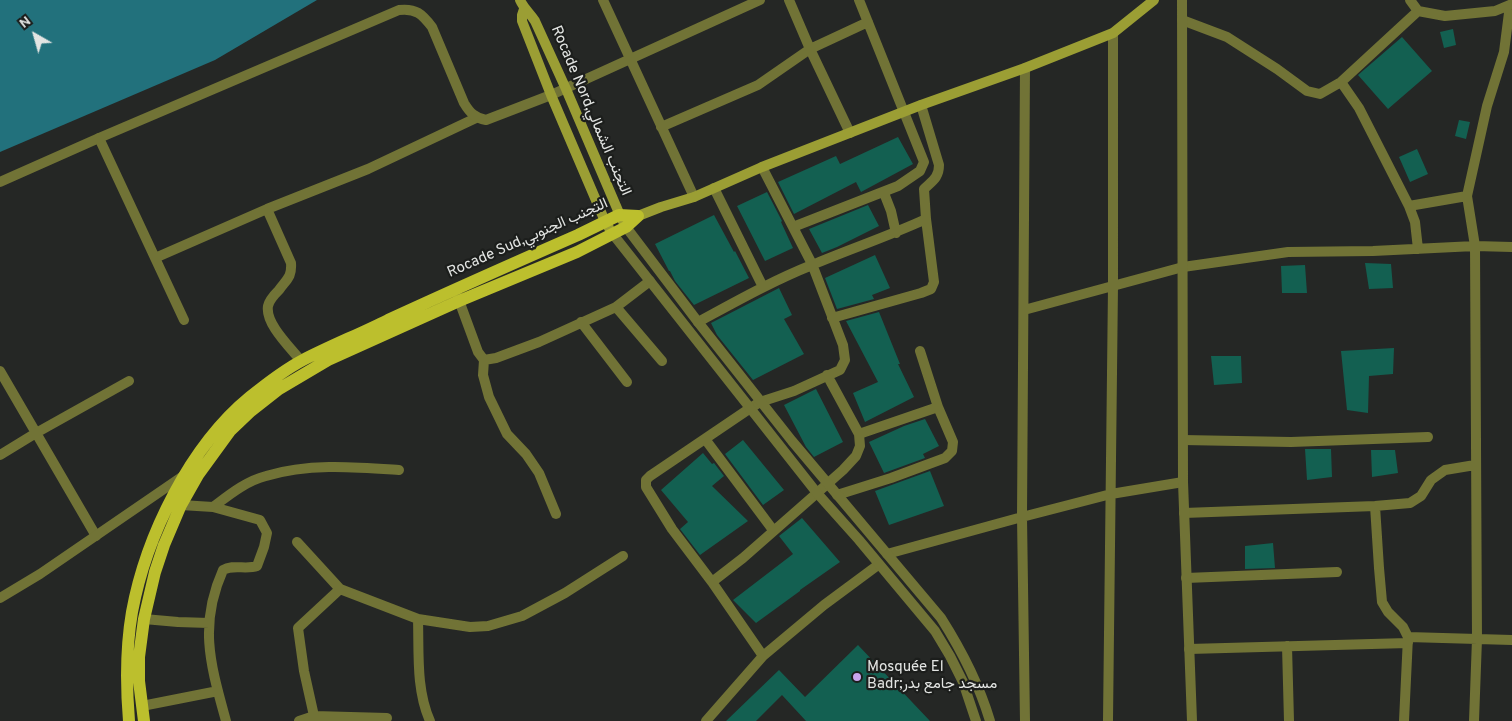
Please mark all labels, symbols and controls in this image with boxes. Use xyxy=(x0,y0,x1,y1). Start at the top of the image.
north arrow xyxy=(10,10,60,60)
text: N xyxy=(16,13,35,33)
street label: Rocade Nord,التجنب الشمالي xyxy=(546,23,634,199)
street label: Rocade Sud,التجنب الجنوبي xyxy=(445,195,611,283)
place label: Mosquée El Badr;مسجد جامع بدر xyxy=(867,659,997,694)
marker: Mosquée El Badr;مسجد جامع بدر xyxy=(851,671,863,683)

